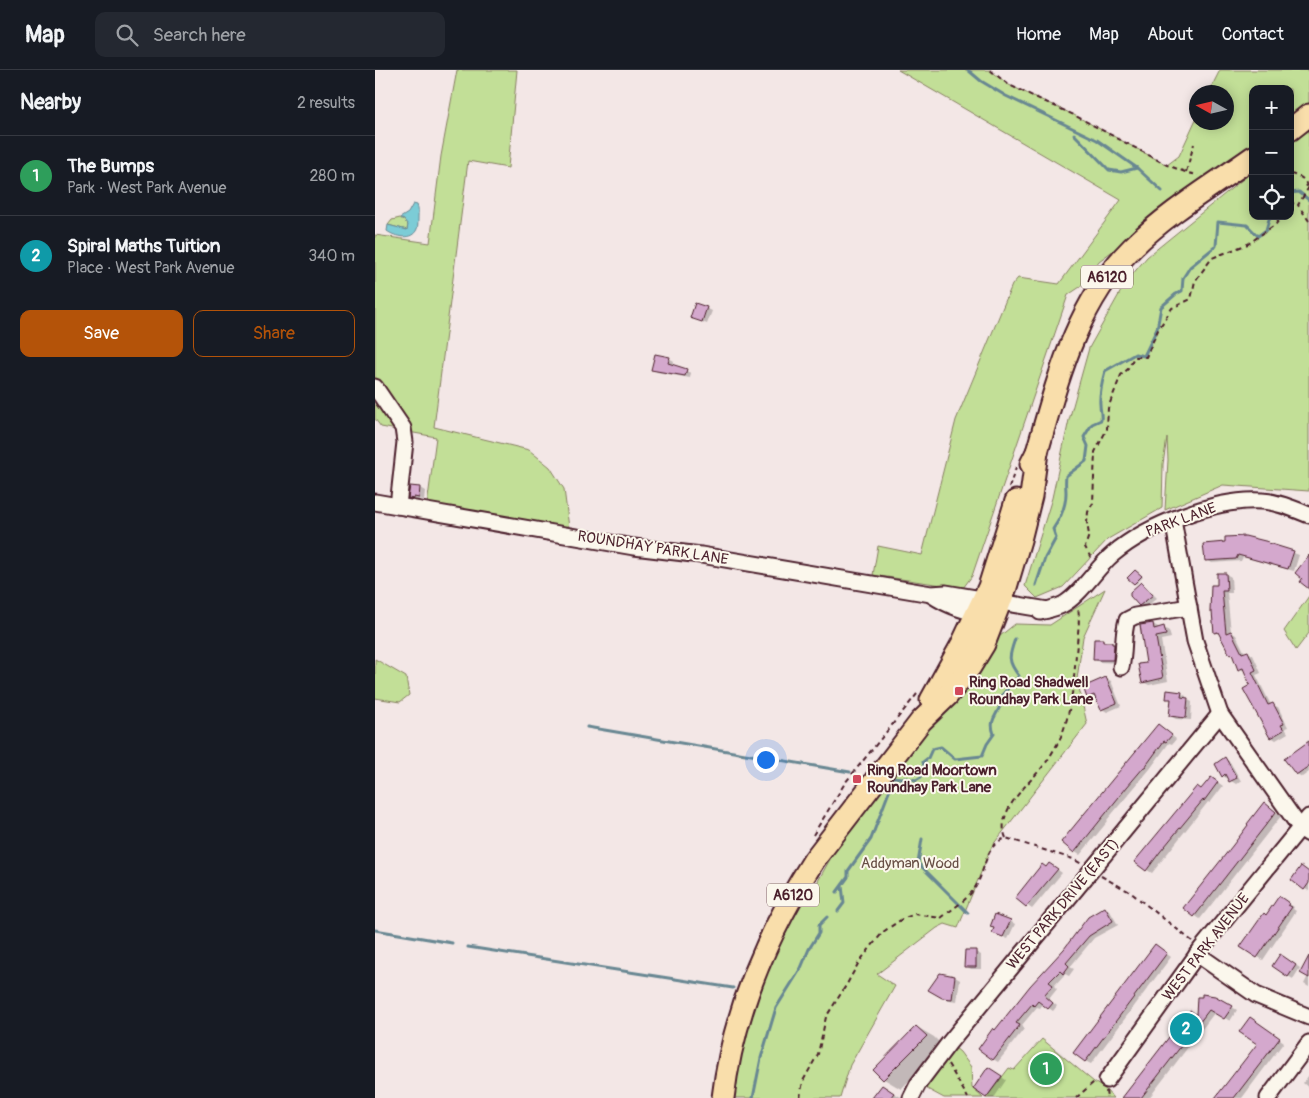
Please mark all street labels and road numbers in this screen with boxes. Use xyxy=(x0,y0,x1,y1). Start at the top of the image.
road number: A6120 xyxy=(1081,266,1133,288)
street label: PARK LANE xyxy=(1143,498,1219,541)
street label: ROUNDHAY PARK LANE xyxy=(576,527,730,569)
street label: WEST PARK DRIVE (EAST) xyxy=(1003,835,1123,973)
road number: A6120 xyxy=(767,884,819,906)
street label: WEST PARK AVENUE xyxy=(1158,889,1254,1004)

